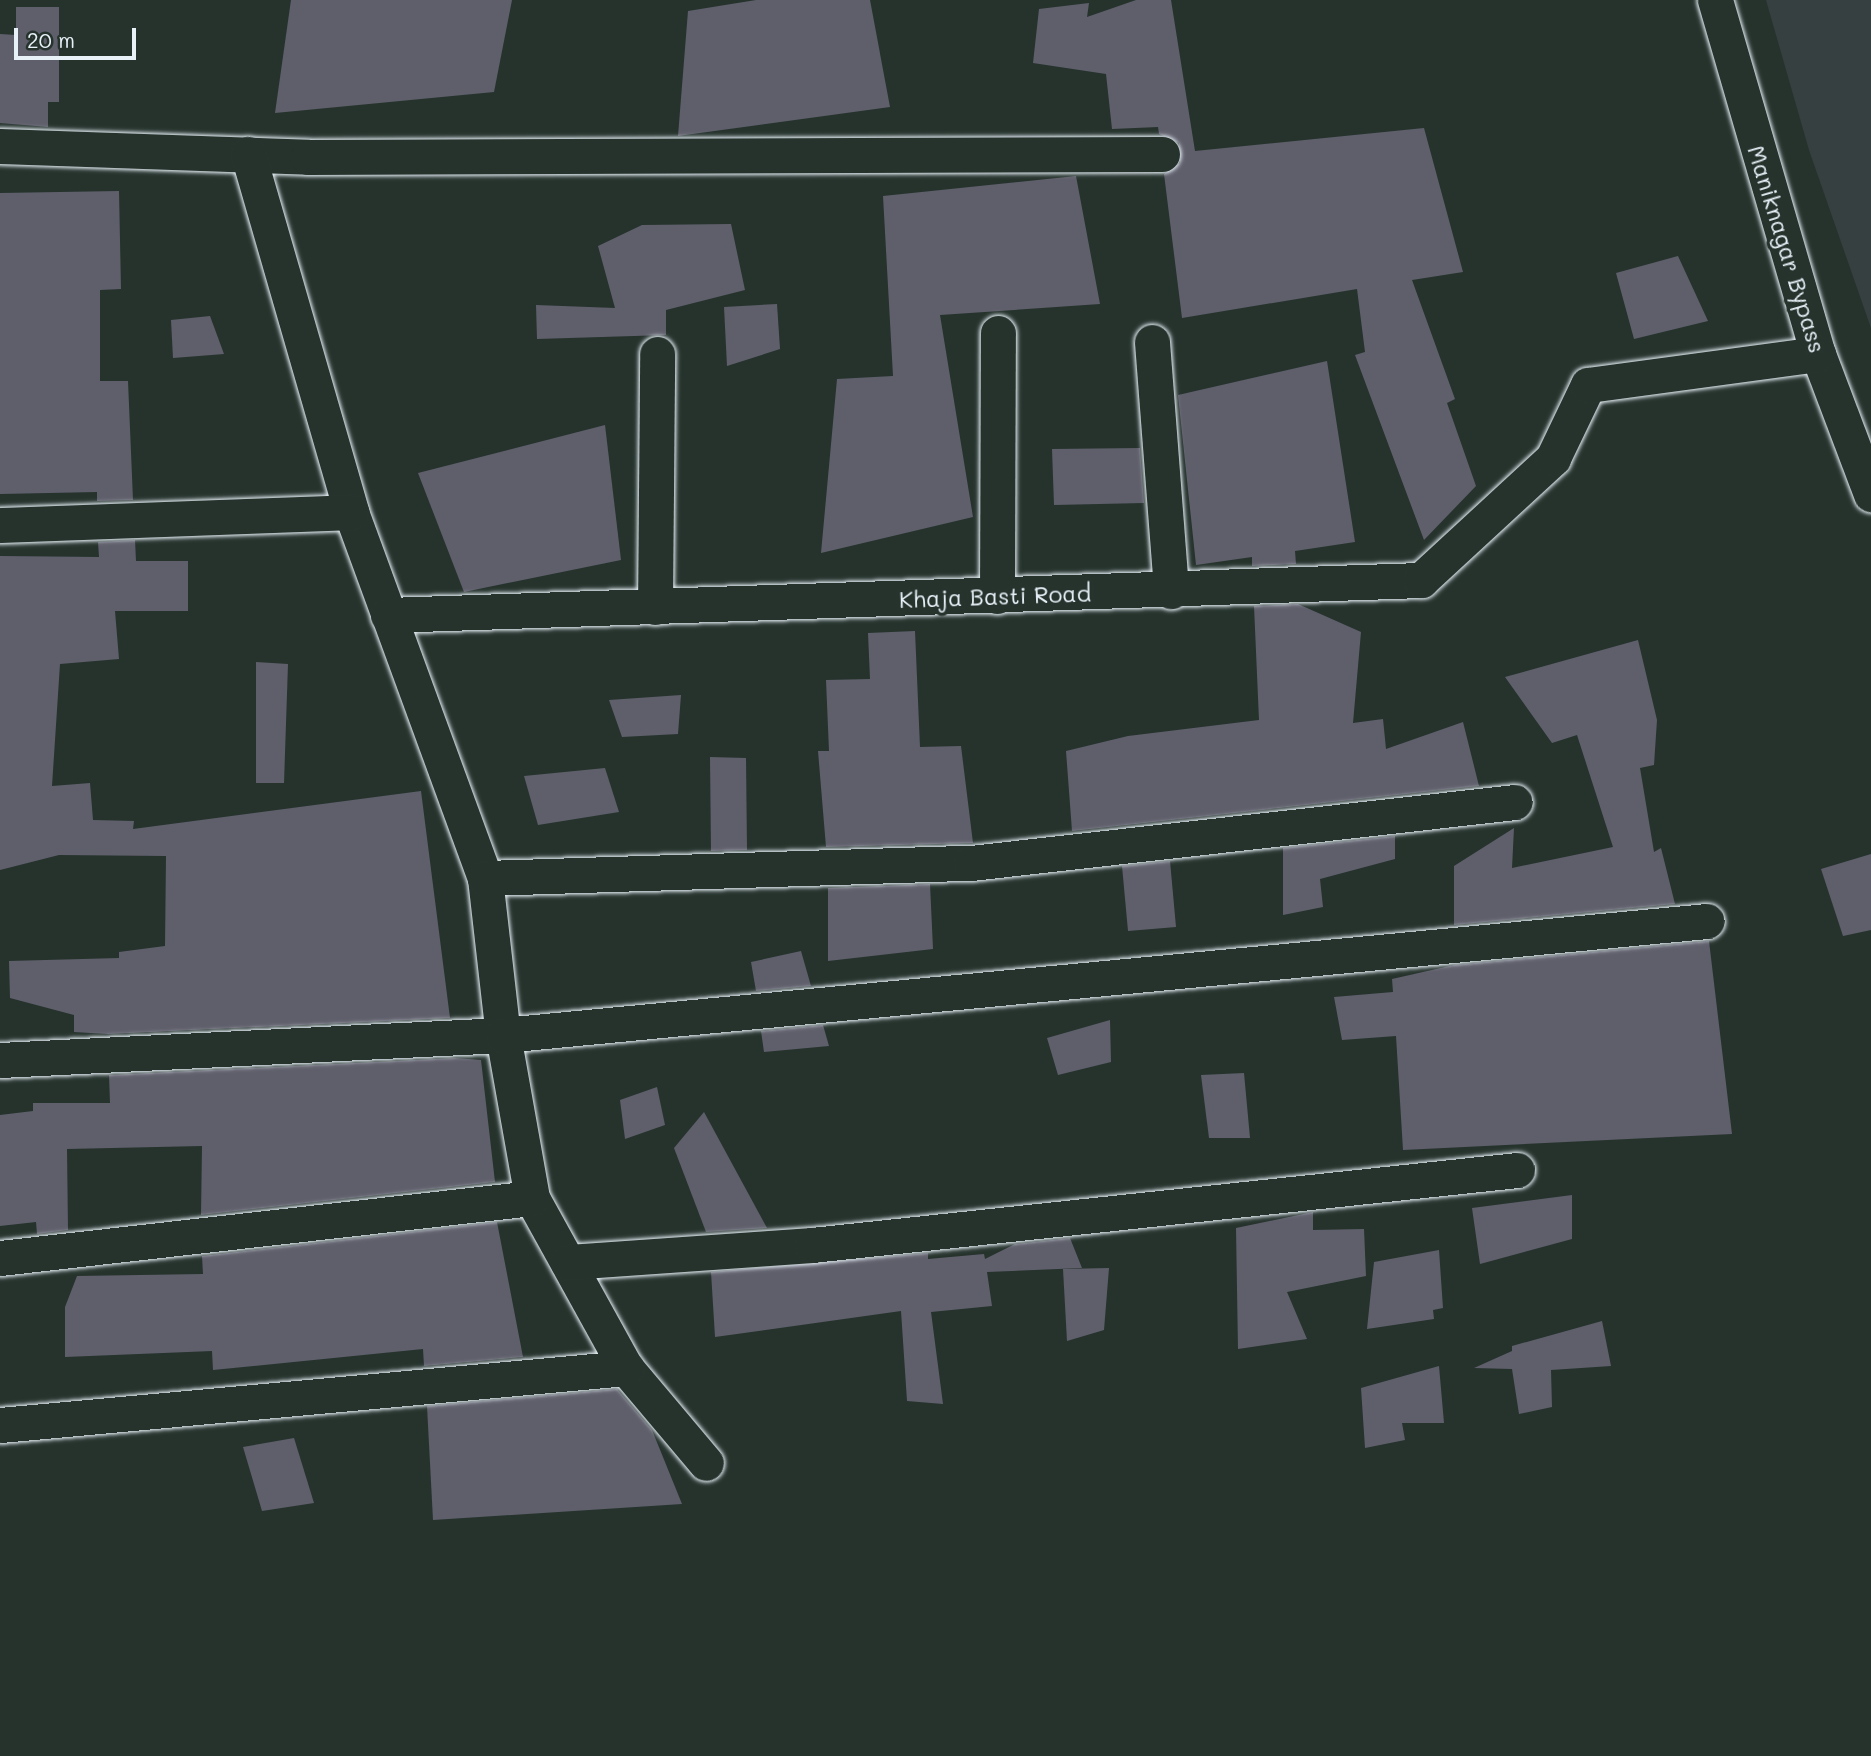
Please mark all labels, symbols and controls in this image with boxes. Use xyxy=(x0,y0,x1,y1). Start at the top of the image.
scale bar xyxy=(18,14,140,58)
text: 20 m xyxy=(27,26,75,53)
street label: Maniknagar Bypass xyxy=(1742,142,1832,356)
street label: Khaja Basti Road xyxy=(898,579,1092,613)

